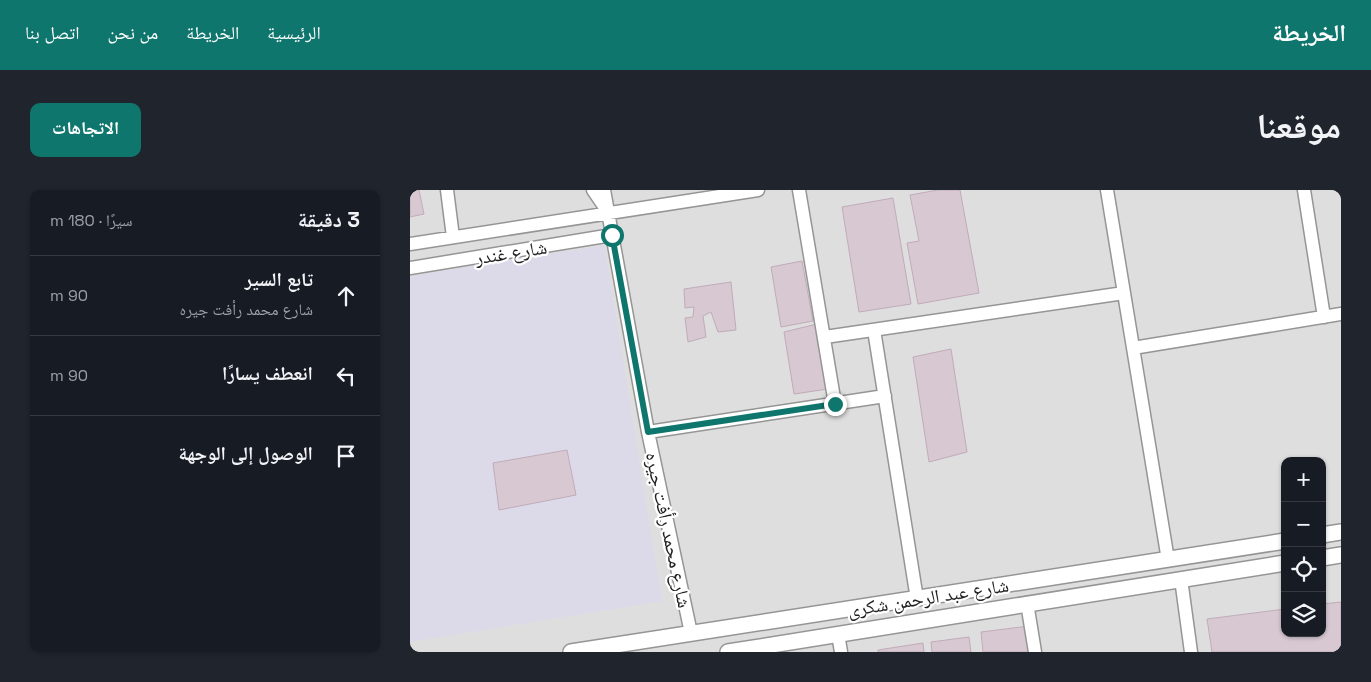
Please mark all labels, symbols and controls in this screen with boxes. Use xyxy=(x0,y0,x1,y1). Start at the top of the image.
text: الخريطة xyxy=(1272,17,1346,48)
text: اتصل بنا xyxy=(25,21,80,44)
text: من نحن xyxy=(108,21,158,44)
text: الخريطة xyxy=(186,21,239,44)
text: الرئيسية xyxy=(267,21,321,44)
button: الاتجاهات xyxy=(30,103,141,157)
text: موقعنا xyxy=(1256,104,1341,148)
text: 3 دقيقة xyxy=(298,206,360,233)
text: سيرًا · 180 m xyxy=(50,210,133,231)
route start xyxy=(601,224,624,247)
street label: شارع غندر xyxy=(472,234,549,271)
text: تابع السير xyxy=(245,267,313,292)
icon: ahead xyxy=(332,282,360,310)
text: 90 m xyxy=(50,285,88,306)
text: شارع محمد رأفت جيره xyxy=(179,299,313,320)
text: انعطف يسارًا xyxy=(222,361,313,386)
icon: left xyxy=(332,362,360,390)
text: 90 m xyxy=(50,365,88,386)
route end xyxy=(824,393,847,416)
text: الوصول إلى الوجهة xyxy=(178,441,313,466)
icon: arrive xyxy=(332,442,360,470)
street label: شارع محمد رأفت جيره xyxy=(640,450,697,610)
map controls xyxy=(1281,457,1326,637)
button: + xyxy=(1281,457,1326,502)
button: − xyxy=(1281,502,1326,547)
button: locate xyxy=(1281,547,1326,592)
street label: شارع عبد الرحمن شكرى xyxy=(846,572,1010,623)
button: layers xyxy=(1281,592,1326,637)

